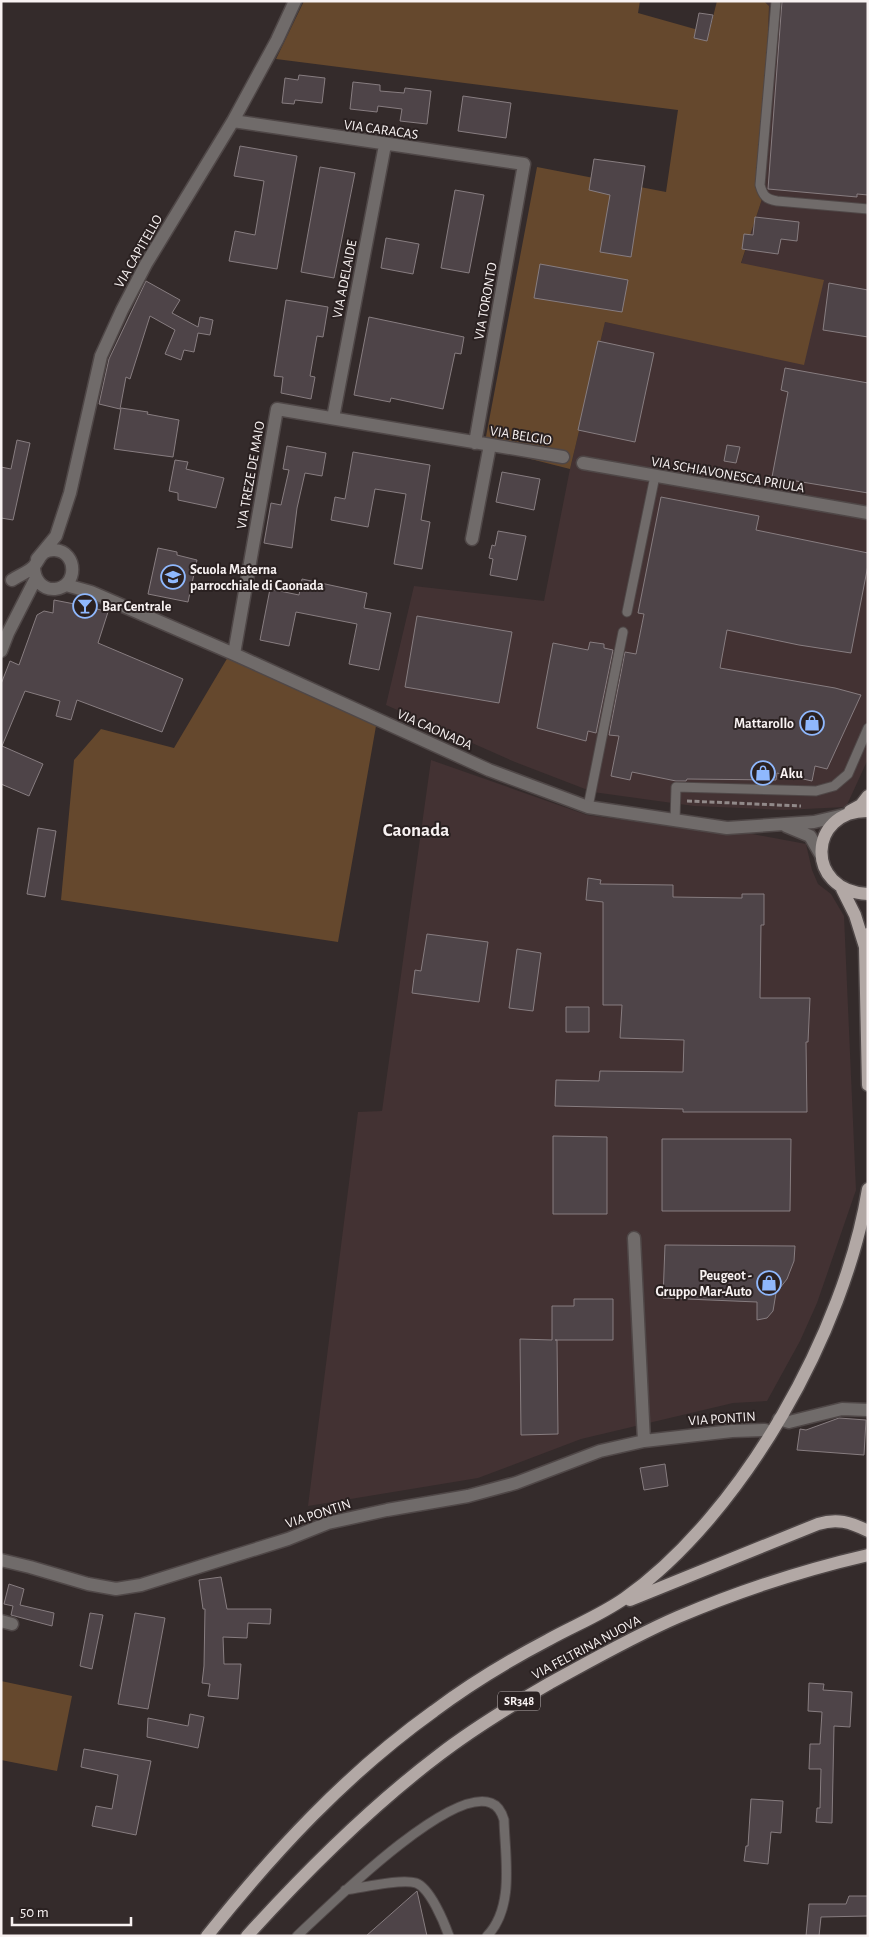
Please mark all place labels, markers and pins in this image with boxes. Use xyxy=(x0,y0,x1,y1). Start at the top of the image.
place label: Scuola Materna parrocchiale di Caonada xyxy=(190,563,324,593)
school or university icon: Scuola Materna parrocchiale di Caonada xyxy=(160,564,186,590)
bar icon: Bar Centrale xyxy=(72,593,98,619)
place label: Bar Centrale xyxy=(102,600,172,614)
shop icon: Mattarollo xyxy=(799,710,825,736)
place label: Mattarollo xyxy=(734,717,794,731)
shop icon: Aku xyxy=(750,760,776,786)
place label: Aku xyxy=(780,767,803,781)
place label: Peugeot - Gruppo Mar-Auto xyxy=(655,1269,752,1299)
shop icon: Peugeot - Gruppo Mar-Auto xyxy=(756,1270,782,1296)

